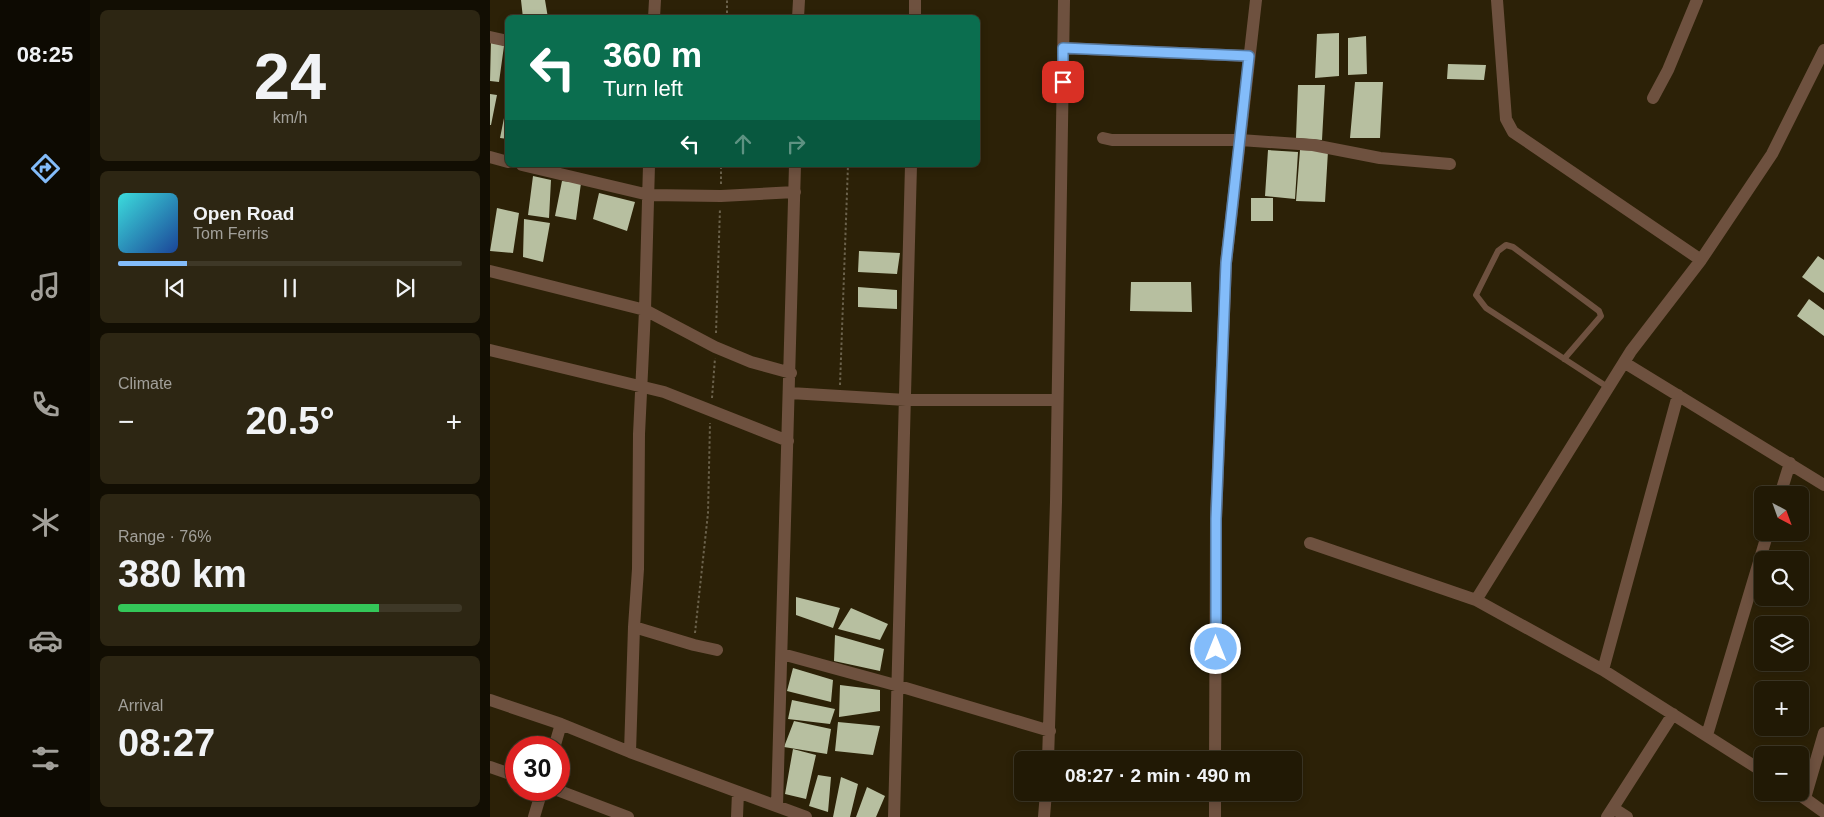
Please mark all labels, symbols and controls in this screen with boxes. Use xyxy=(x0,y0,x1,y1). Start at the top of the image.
icon: left xyxy=(520,35,585,100)
text: 360 m xyxy=(603,35,702,74)
text: 24 xyxy=(254,40,326,113)
text: 08:25 xyxy=(17,42,73,67)
pin xyxy=(1042,61,1084,103)
icon: arrive xyxy=(1049,68,1077,96)
text: Turn left xyxy=(603,76,683,101)
text: km/h xyxy=(273,109,307,126)
icon: left xyxy=(676,130,704,158)
icon: ahead xyxy=(729,130,757,158)
icon: right xyxy=(782,130,810,158)
icon: directions xyxy=(28,151,63,186)
text: Open Road xyxy=(193,203,294,224)
text: Tom Ferris xyxy=(193,225,269,242)
icon: music xyxy=(28,269,63,304)
icon: previous xyxy=(161,274,189,302)
icon: pause xyxy=(276,274,304,302)
icon: next xyxy=(391,274,419,302)
text: Climate xyxy=(118,375,172,392)
icon: phone xyxy=(28,387,63,422)
text: 20.5° xyxy=(245,400,335,442)
text: − xyxy=(118,406,134,437)
text: + xyxy=(446,406,462,437)
north arrow xyxy=(1754,486,1809,541)
map controls xyxy=(1754,486,1809,801)
icon: climate xyxy=(28,505,63,540)
text: Range · 76% xyxy=(118,528,211,545)
button: search xyxy=(1754,551,1809,606)
text: 380 km xyxy=(118,553,247,595)
button: layers xyxy=(1754,616,1809,671)
position arrow xyxy=(1189,622,1241,674)
icon: car xyxy=(28,623,63,658)
button: + xyxy=(1754,681,1809,736)
text: Arrival xyxy=(118,697,163,714)
text: 08:27 xyxy=(118,722,215,764)
speed limit sign: 30 xyxy=(505,736,570,801)
icon: filters xyxy=(28,741,63,776)
button: − xyxy=(1754,746,1809,801)
text: 08:27 · 2 min · 490 m xyxy=(1065,765,1251,786)

